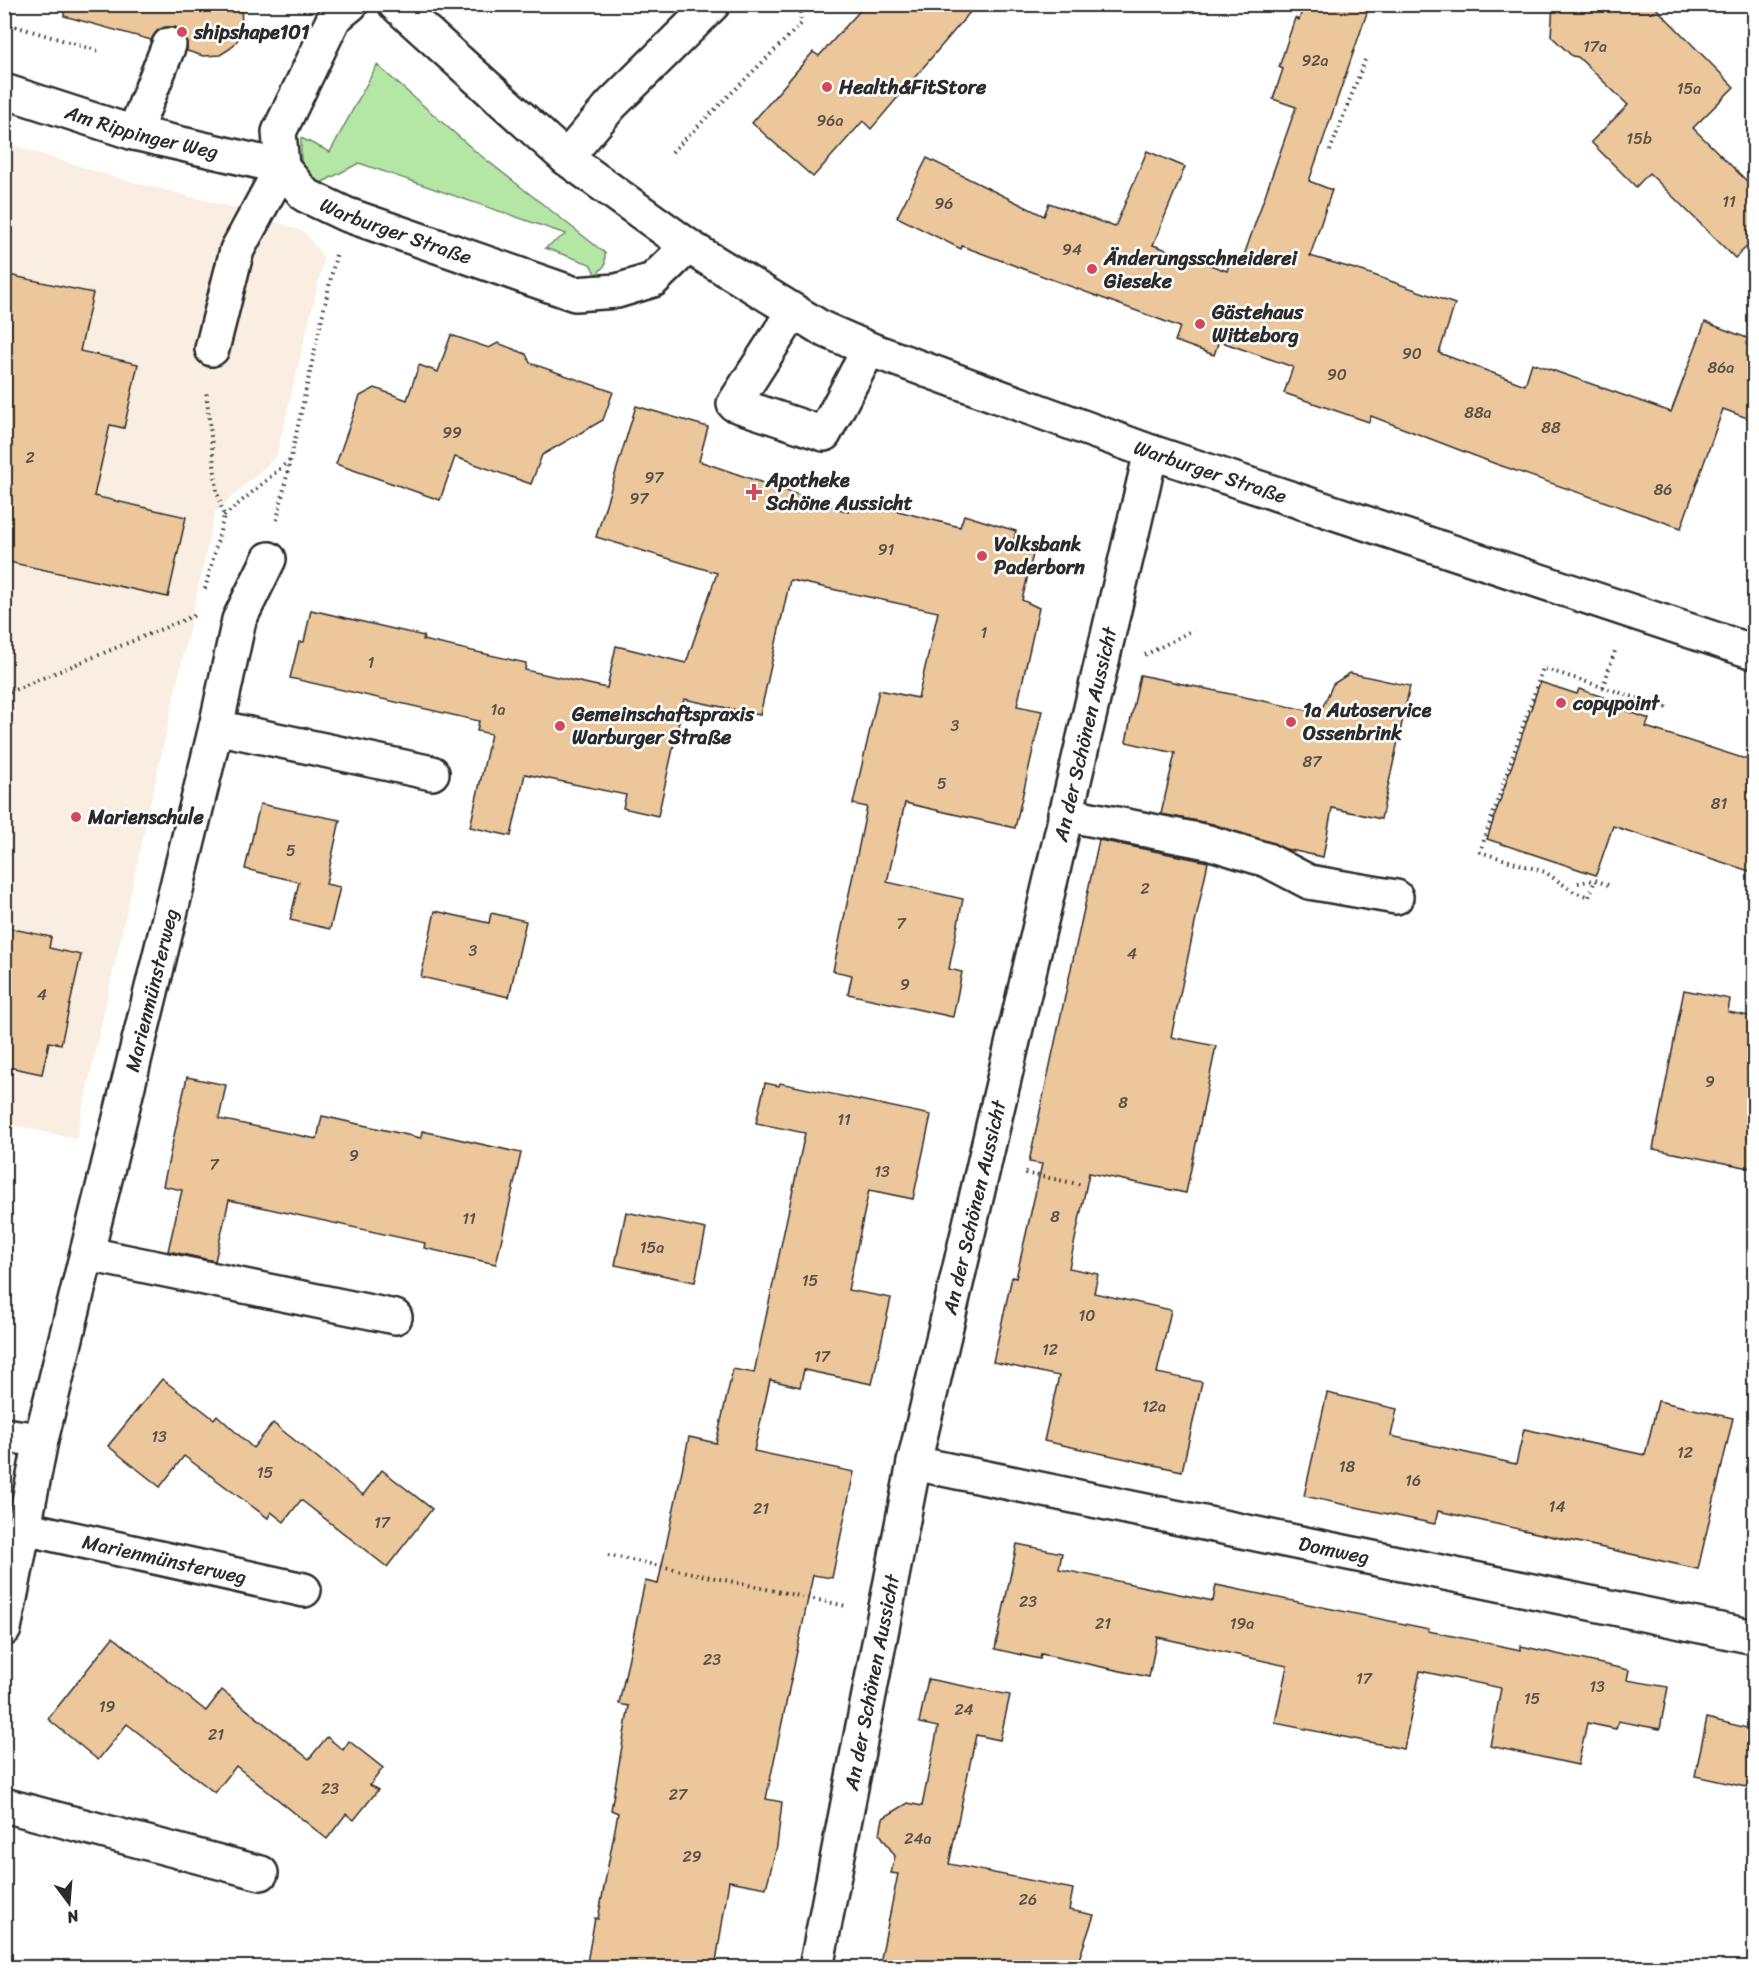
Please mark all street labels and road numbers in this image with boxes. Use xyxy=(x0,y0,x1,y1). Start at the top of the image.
street label: Am Rippinger Weg xyxy=(60,94,222,169)
street label: Warburger Straße xyxy=(314,187,477,274)
street label: Warburger Straße xyxy=(1129,430,1292,513)
street label: An der Schönen Aussicht xyxy=(1043,623,1127,846)
street label: Marienmünsterweg xyxy=(115,904,188,1075)
street label: An der Schönen Aussicht xyxy=(932,1096,1016,1319)
street label: Marienmünsterweg xyxy=(79,1524,250,1594)
street label: Domweg xyxy=(1295,1526,1373,1574)
street label: An der Schönen Aussicht xyxy=(833,1571,910,1794)

